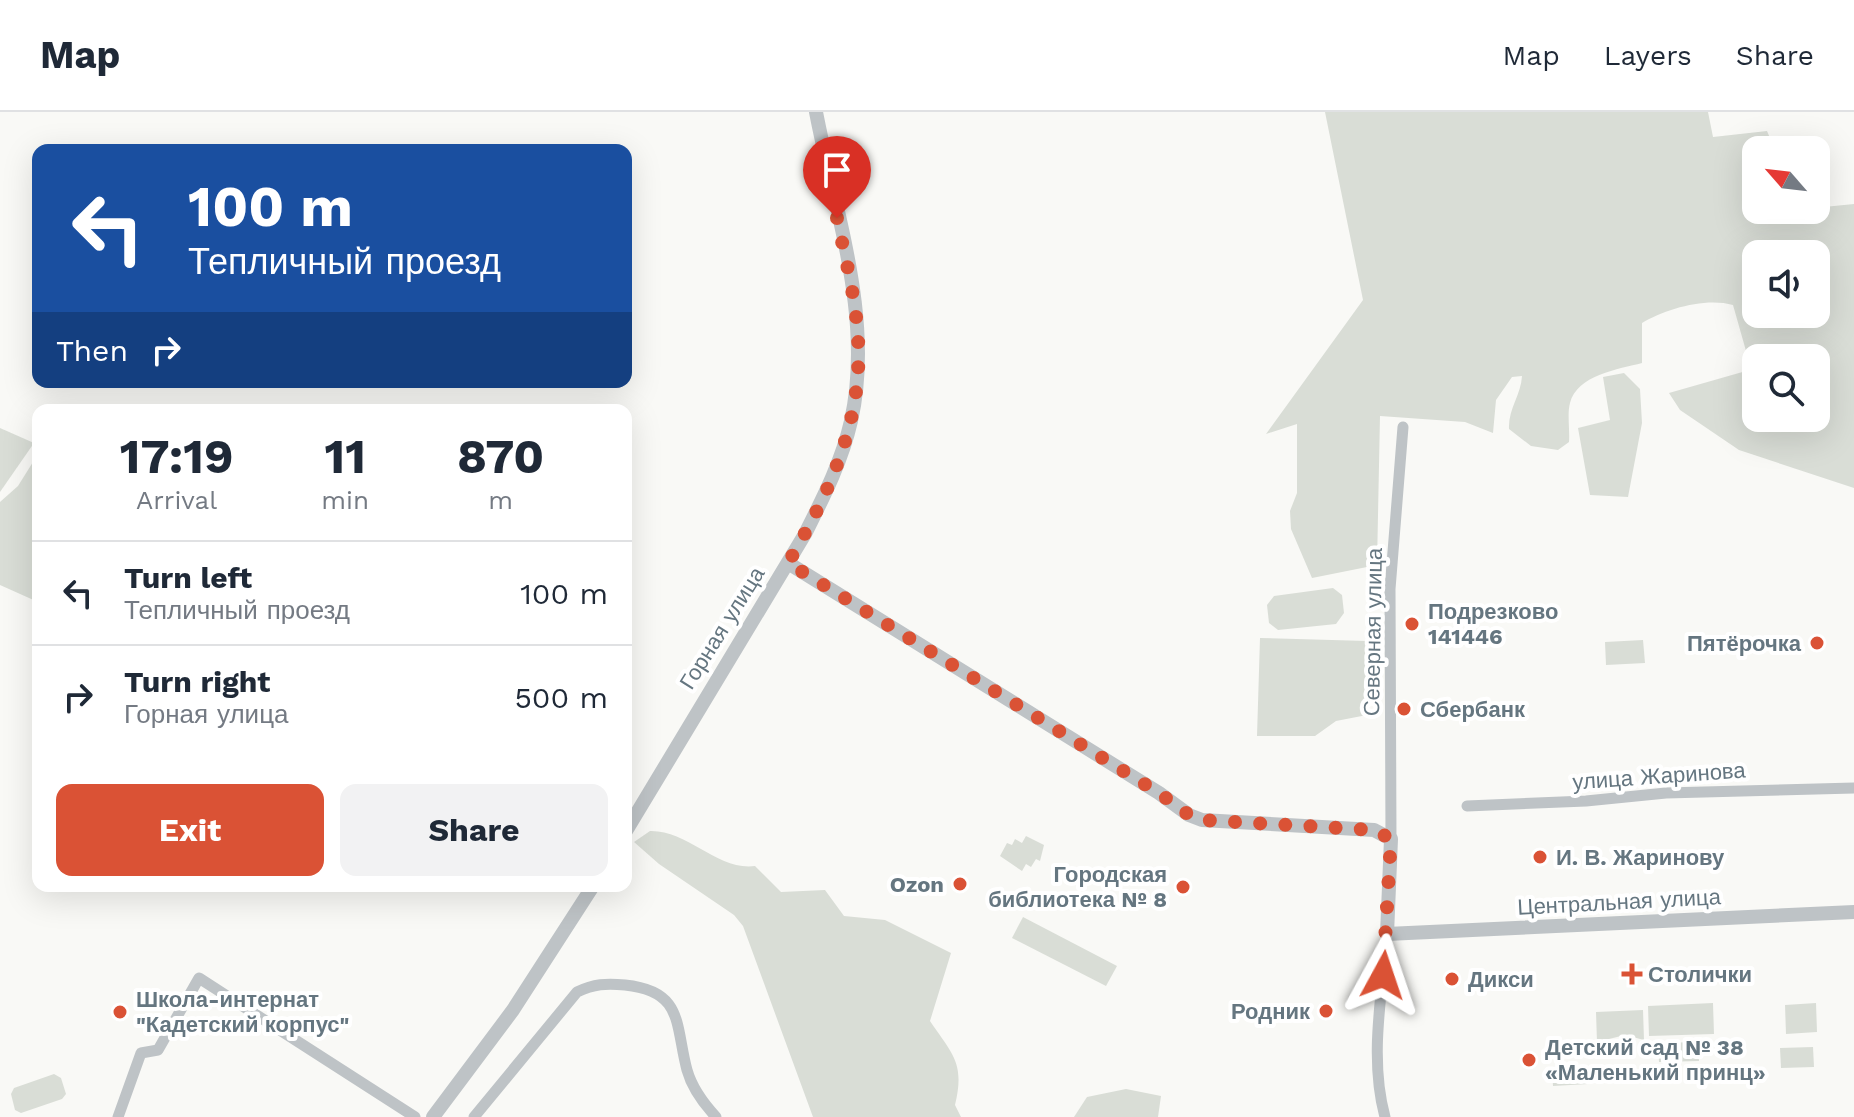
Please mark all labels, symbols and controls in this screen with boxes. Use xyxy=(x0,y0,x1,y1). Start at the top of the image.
text: Map xyxy=(40,33,120,77)
text: Map xyxy=(1503,39,1560,72)
text: Layers xyxy=(1604,39,1692,72)
text: Share xyxy=(1736,39,1814,72)
pin xyxy=(803,136,871,218)
north arrow xyxy=(1742,136,1830,224)
map controls xyxy=(1742,136,1830,432)
icon: arrive xyxy=(815,148,859,192)
text: 100 m xyxy=(188,174,353,240)
icon: left xyxy=(56,176,160,280)
button: sound xyxy=(1742,240,1830,328)
text: Тепличный проезд xyxy=(188,241,501,283)
icon: right xyxy=(144,328,188,372)
text: Then xyxy=(56,333,128,368)
button: search xyxy=(1742,344,1830,432)
text: 17:19 xyxy=(120,428,234,485)
text: 11 xyxy=(325,428,366,485)
text: 870 xyxy=(457,428,544,485)
text: Arrival xyxy=(136,485,217,515)
text: min xyxy=(321,485,369,515)
text: m xyxy=(488,485,513,515)
street label: Северная улица xyxy=(1359,547,1387,716)
text: Turn left xyxy=(124,560,252,595)
street label: Горная улица xyxy=(675,562,770,694)
icon: left xyxy=(56,571,100,615)
text: 100 m xyxy=(520,576,608,611)
text: Тепличный проезд xyxy=(124,595,350,625)
place label: Подрезково 141446 xyxy=(1428,599,1558,649)
marker: Подрезково 141446 xyxy=(1403,615,1421,633)
place label: Пятёрочка xyxy=(1687,631,1802,656)
marker: Пятёрочка xyxy=(1808,634,1826,652)
text: Turn right xyxy=(124,664,270,699)
icon: right xyxy=(56,675,100,719)
text: 500 m xyxy=(514,680,608,715)
place label: Сбербанк xyxy=(1420,697,1526,722)
text: Горная улица xyxy=(124,699,289,729)
marker: Сбербанк xyxy=(1395,700,1413,718)
street label: улица Жаринова xyxy=(1572,757,1747,795)
button: Exit xyxy=(56,784,324,876)
button: Share xyxy=(340,784,608,876)
place label: И. В. Жаринову xyxy=(1556,845,1725,870)
marker: И. В. Жаринову xyxy=(1531,848,1549,866)
place label: Городская библиотека № 8 xyxy=(988,862,1167,912)
place label: Ozon xyxy=(890,872,944,897)
marker: Ozon xyxy=(951,875,969,893)
marker: Городская библиотека № 8 xyxy=(1174,878,1192,896)
street label: Центральная улица xyxy=(1517,884,1722,920)
position arrow xyxy=(1341,933,1425,1017)
place label: Столички xyxy=(1648,962,1752,987)
marker: Столички xyxy=(1623,965,1641,983)
place label: Дикси xyxy=(1468,967,1534,992)
marker: Дикси xyxy=(1443,970,1461,988)
place label: Школа-интернат "Кадетский корпус" xyxy=(136,987,349,1037)
place label: Родник xyxy=(1231,999,1311,1024)
marker: Родник xyxy=(1317,1002,1335,1020)
marker: Школа-интернат "Кадетский корпус" xyxy=(111,1003,129,1021)
place label: Детский сад № 38 «Маленький принц» xyxy=(1545,1035,1766,1085)
marker: Детский сад № 38 «Маленький принц» xyxy=(1520,1051,1538,1069)

